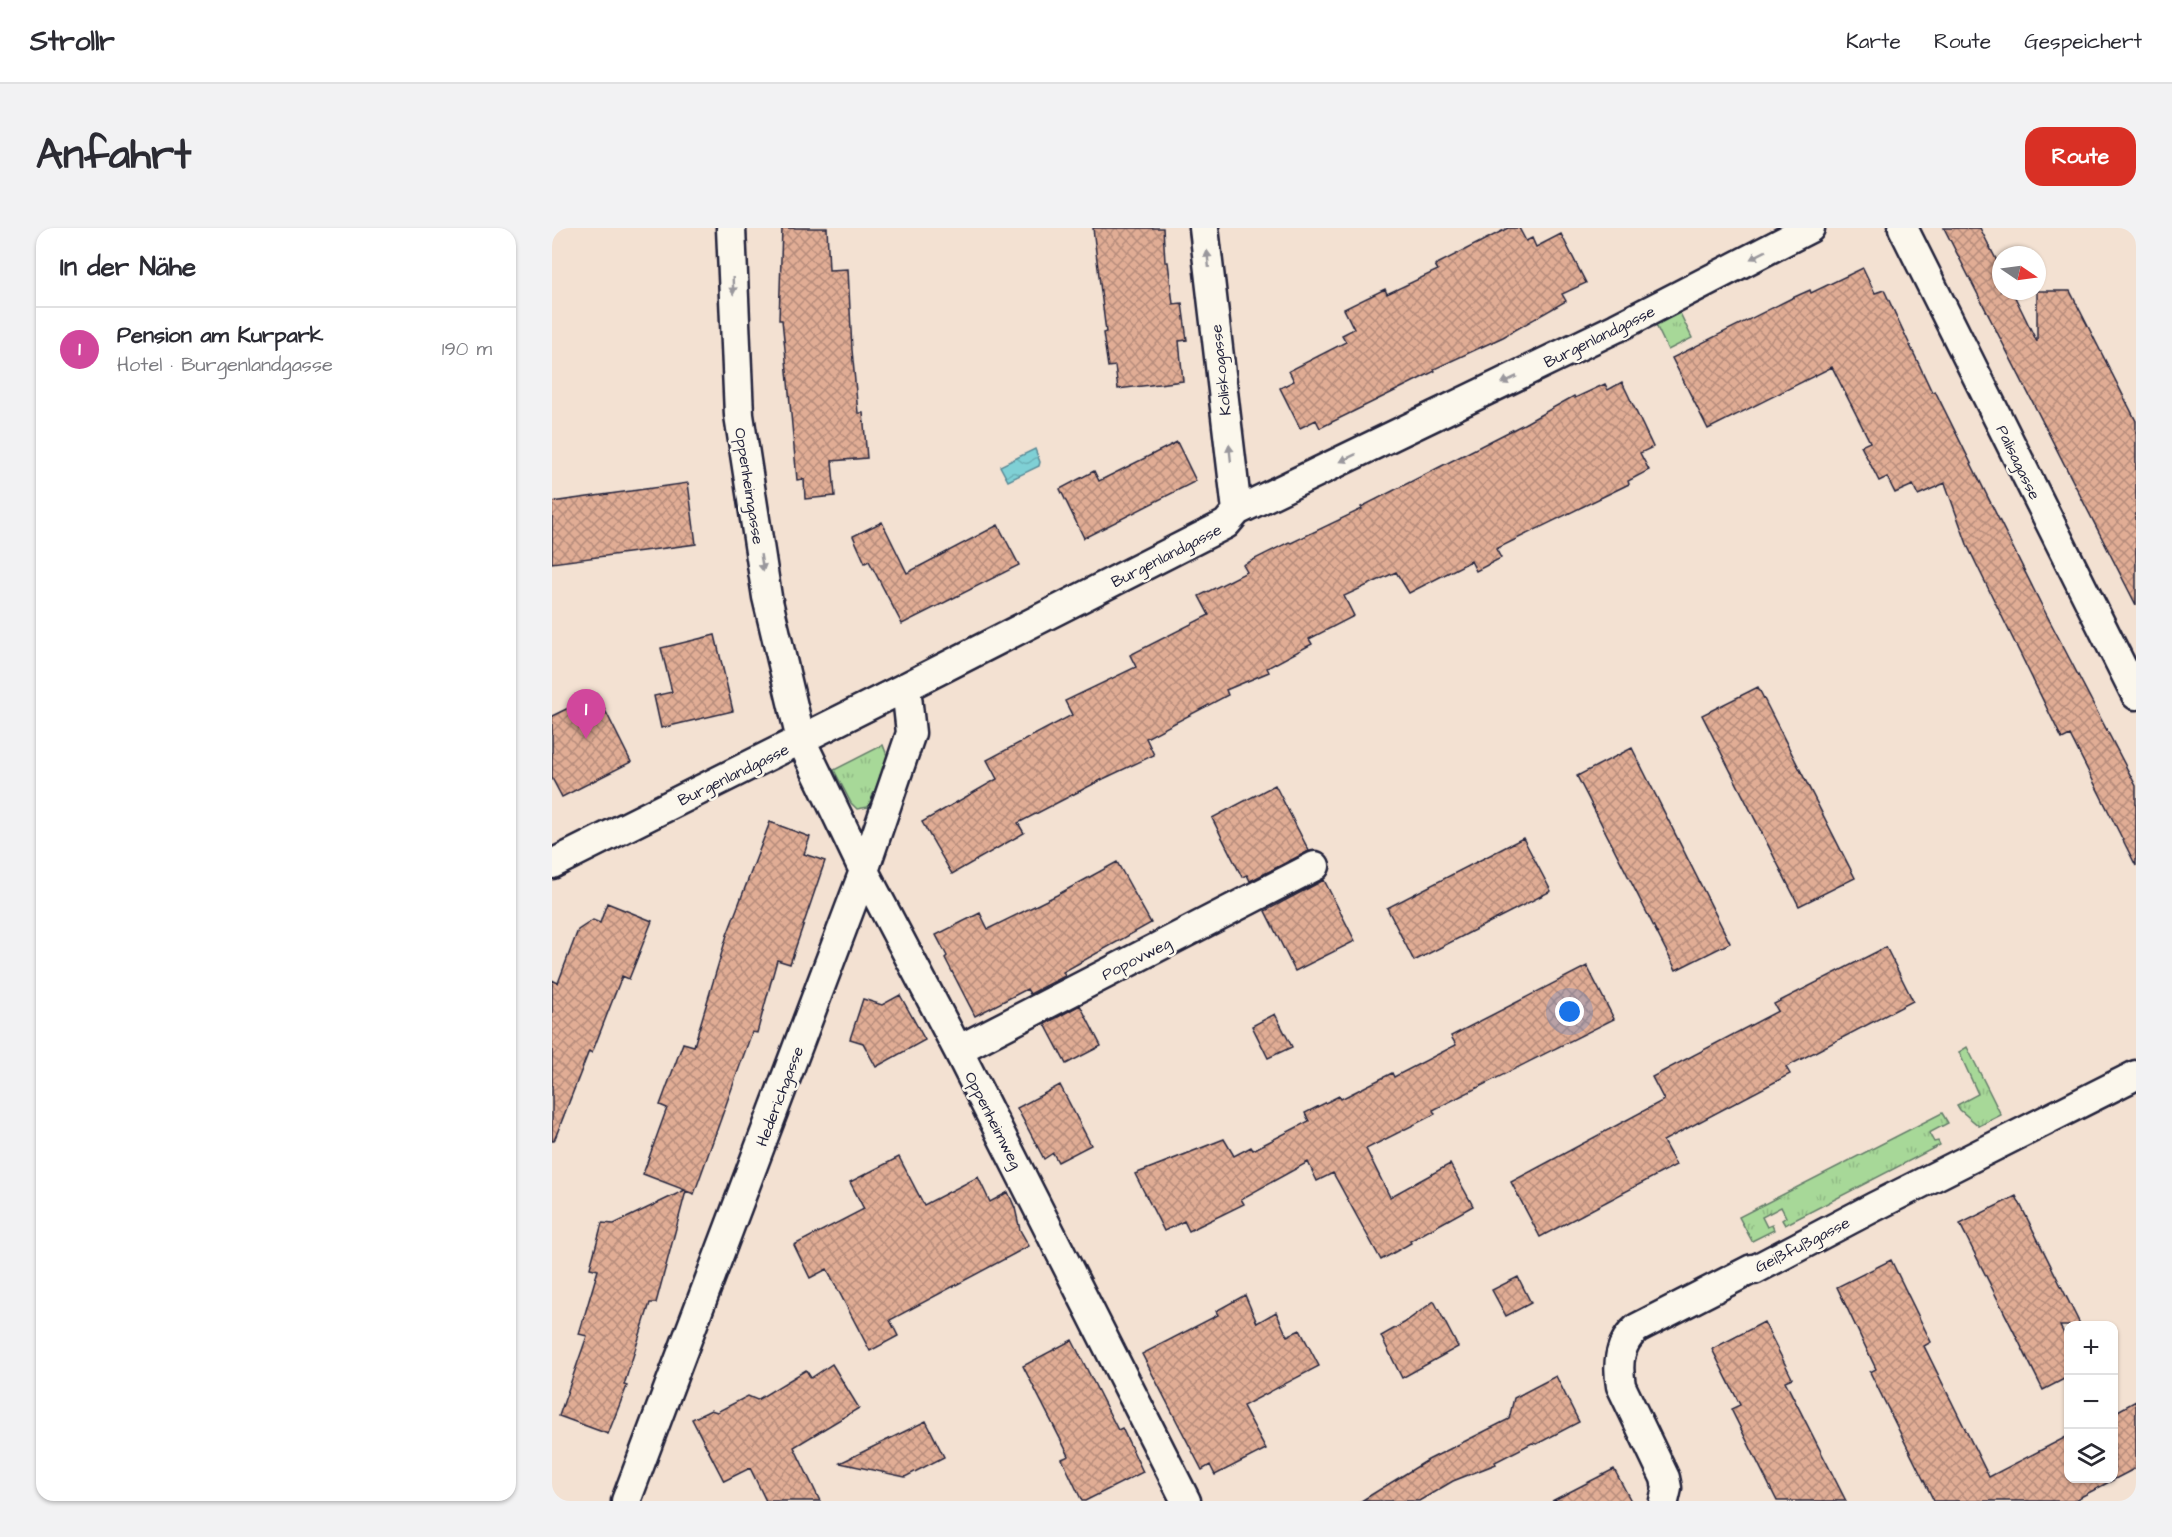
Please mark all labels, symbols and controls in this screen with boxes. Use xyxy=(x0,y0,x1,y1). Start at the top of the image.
text: Strollr xyxy=(30,22,115,61)
text: Karte xyxy=(1846,27,1901,56)
text: Route xyxy=(1934,27,1991,56)
text: Gespeichert xyxy=(2024,27,2142,56)
text: Anfahrt xyxy=(36,127,191,185)
button: Route xyxy=(2025,127,2136,186)
north arrow xyxy=(1992,246,2046,300)
text: In der Nähe xyxy=(60,249,196,285)
one-way arrow xyxy=(1203,250,1213,269)
one-way arrow xyxy=(1750,250,1767,260)
one-way arrow xyxy=(728,277,738,296)
street label: Burgenlandgasse xyxy=(1540,300,1659,374)
text: Pension am Kurpark xyxy=(117,320,323,351)
street label: Koliskogasse xyxy=(1205,323,1238,417)
text: 1 xyxy=(78,335,81,363)
text: 190 m xyxy=(442,335,492,363)
text: Hotel · Burgenlandgasse xyxy=(117,351,333,379)
one-way arrow xyxy=(1501,376,1518,385)
street label: Palisagasse xyxy=(1990,421,2046,504)
street label: Oppenheimgasse xyxy=(728,426,769,547)
one-way arrow xyxy=(1225,444,1235,463)
one-way arrow xyxy=(1339,453,1356,462)
street label: Burgenlandgasse xyxy=(1107,518,1226,594)
one-way arrow xyxy=(758,554,767,573)
pin: 1 xyxy=(567,690,606,739)
street label: Burgenlandgasse xyxy=(674,738,793,812)
street label: Popovweg xyxy=(1098,932,1175,987)
your location xyxy=(1555,997,1584,1026)
street label: Hederichgasse xyxy=(751,1043,810,1150)
street label: Oppenheimweg xyxy=(958,1068,1027,1173)
street label: Geißfußgasse xyxy=(1751,1211,1854,1279)
map controls xyxy=(2064,1321,2118,1483)
button: + xyxy=(2064,1321,2118,1375)
button: − xyxy=(2064,1375,2118,1429)
button: layers xyxy=(2064,1429,2118,1483)

